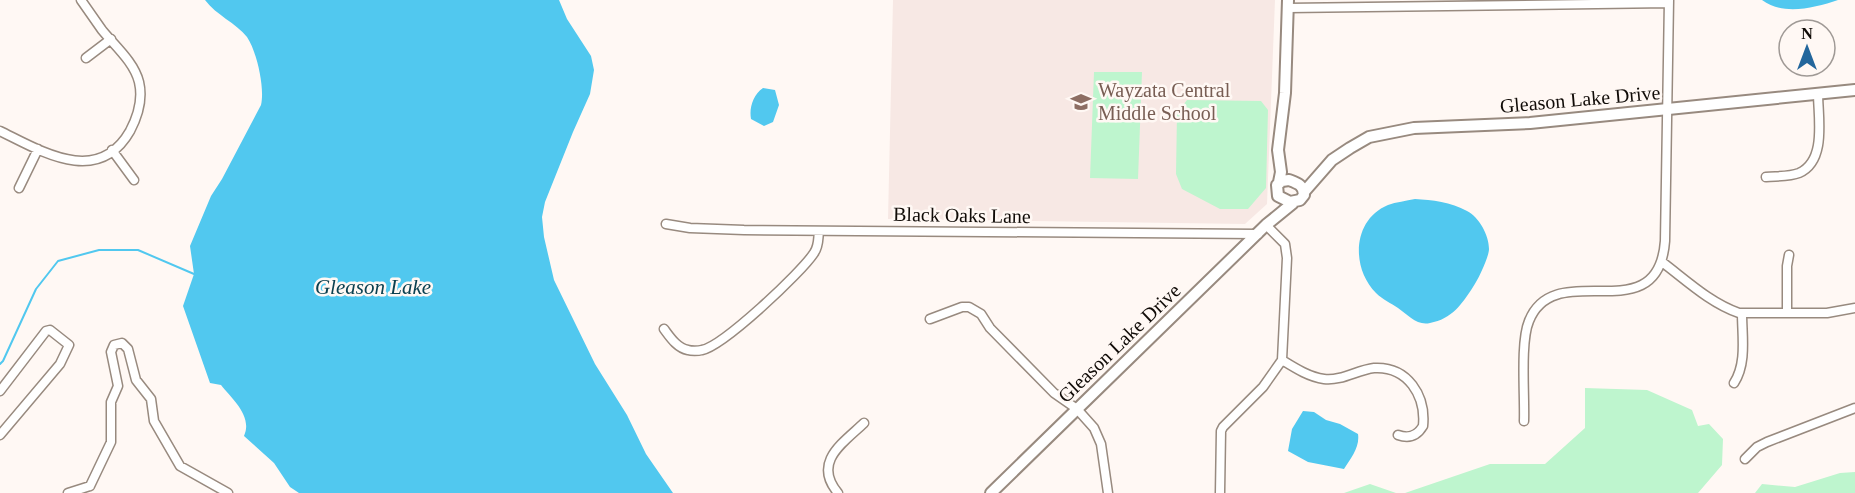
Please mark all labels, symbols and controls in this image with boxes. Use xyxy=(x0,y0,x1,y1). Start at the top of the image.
north arrow xyxy=(1777,18,1837,78)
text: N xyxy=(1801,25,1813,42)
place label: Wayzata Central Middle School xyxy=(1098,79,1231,124)
street label: Gleason Lake Drive xyxy=(1499,81,1661,117)
school or university icon: Wayzata Central Middle School xyxy=(1069,90,1093,114)
street label: Black Oaks Lane xyxy=(893,203,1031,227)
water label: Gleason Lake xyxy=(315,275,431,299)
street label: Gleason Lake Drive xyxy=(1053,279,1185,407)

